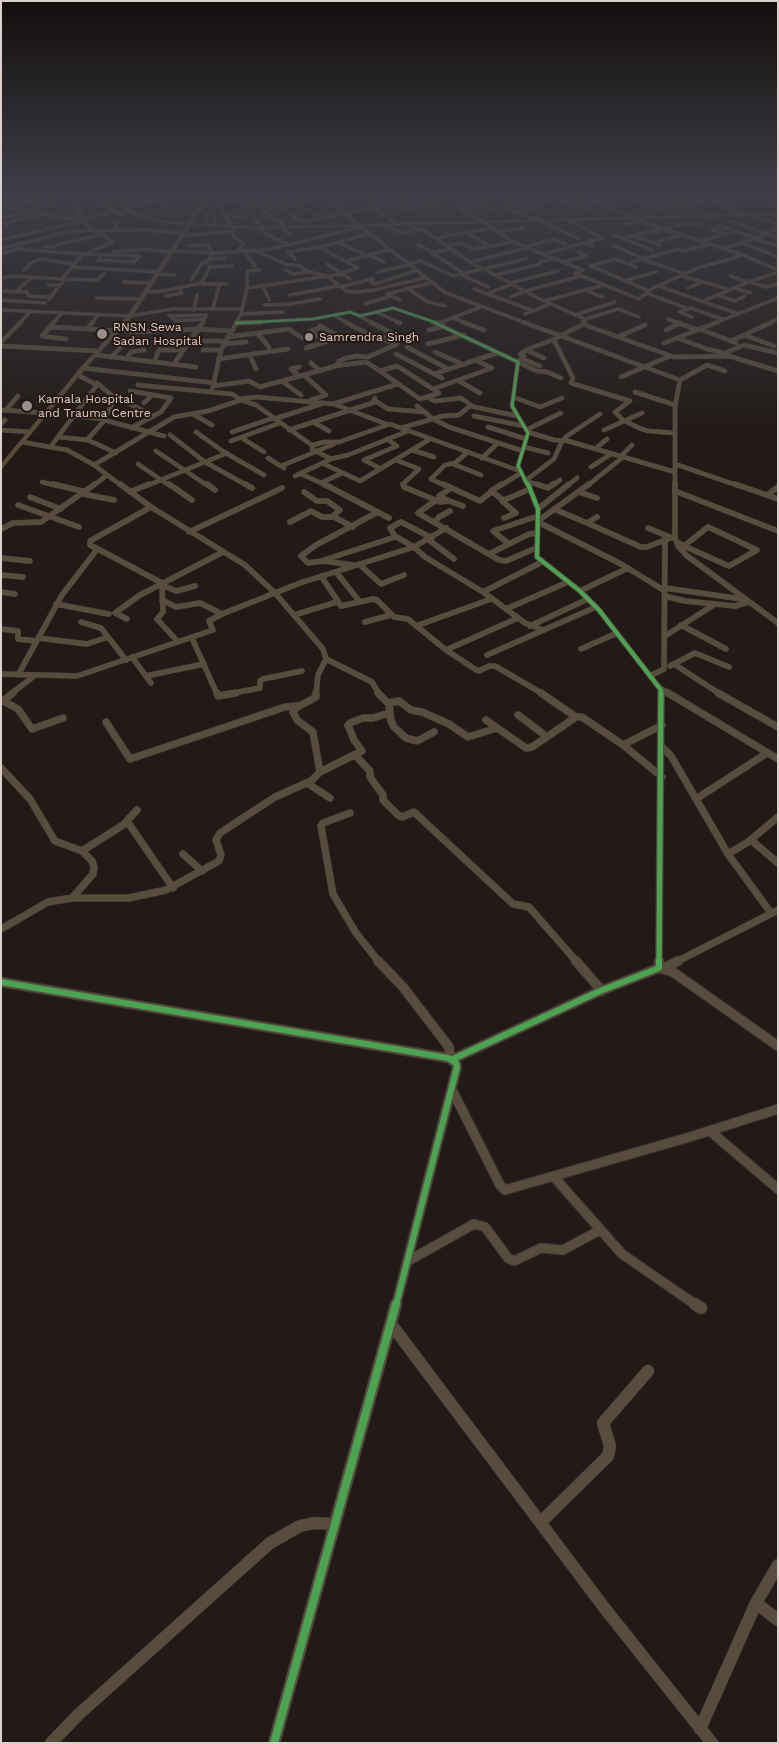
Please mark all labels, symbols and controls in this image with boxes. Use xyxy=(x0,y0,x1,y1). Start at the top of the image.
place label: RNSN Sewa Sadan Hospital xyxy=(113,320,202,348)
marker: RNSN Sewa Sadan Hospital xyxy=(95,327,109,341)
place label: Samrendra Singh xyxy=(319,330,419,344)
marker: Samrendra Singh xyxy=(303,331,315,343)
place label: Kamala Hospital and Trauma Centre xyxy=(38,392,151,420)
marker: Kamala Hospital and Trauma Centre xyxy=(20,399,34,413)

